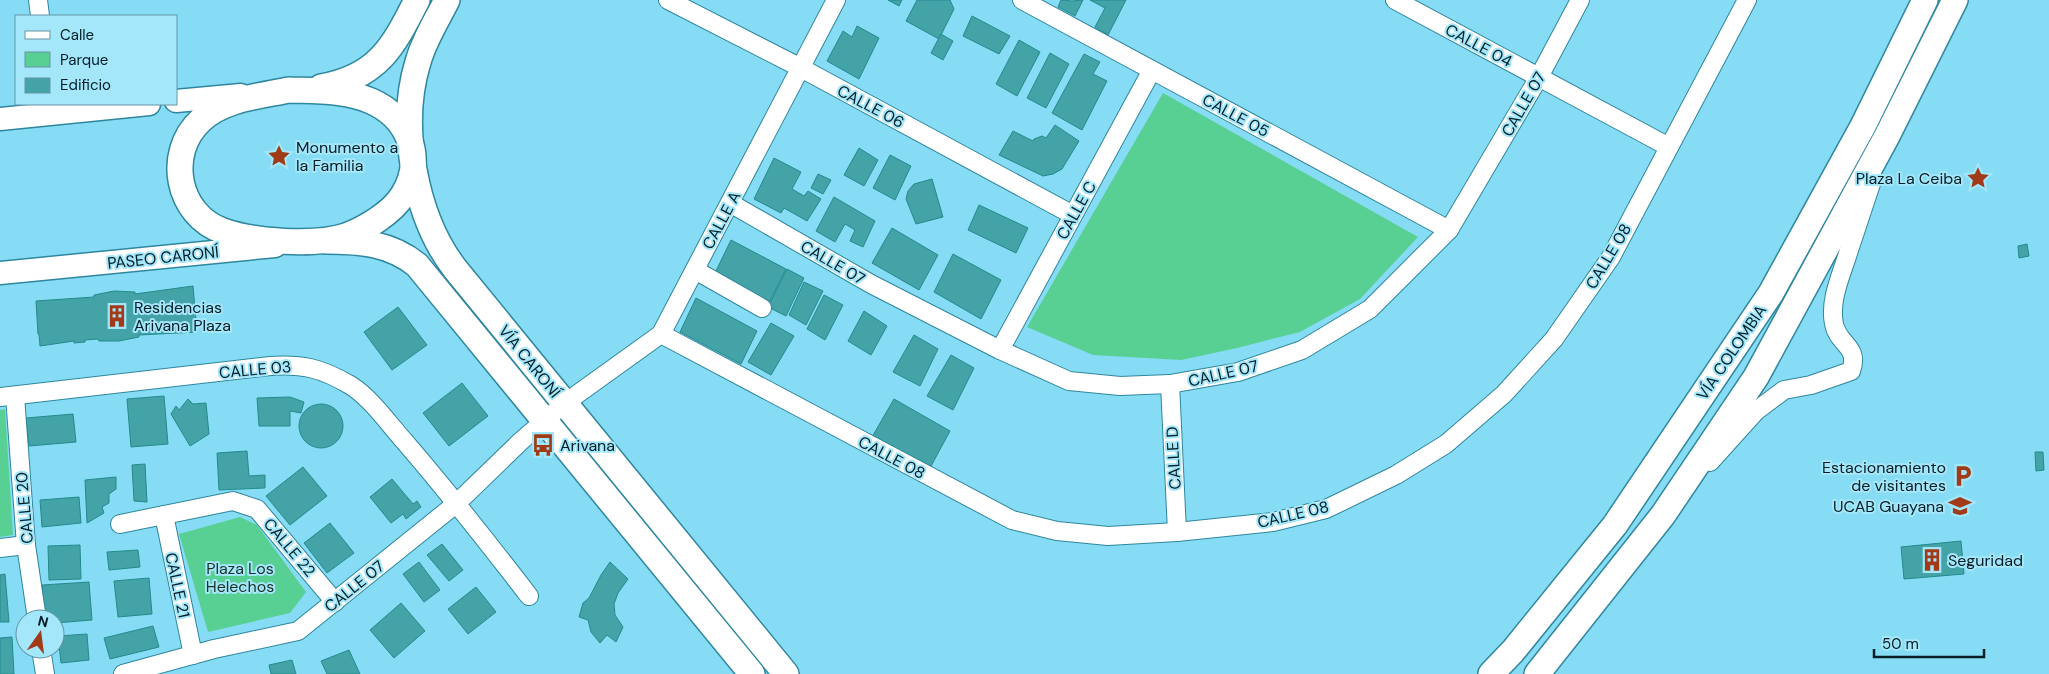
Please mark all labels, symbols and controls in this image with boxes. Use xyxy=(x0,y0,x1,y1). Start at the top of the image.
legend xyxy=(15,15,178,105)
street label: CALLE 04 xyxy=(1442,19,1516,72)
text: Calle xyxy=(60,25,94,45)
text: Parque xyxy=(60,50,108,70)
street label: CALLE 07 xyxy=(1497,68,1550,140)
text: Edificio xyxy=(60,75,111,95)
street label: CALLE 06 xyxy=(834,80,908,133)
street label: CALLE 05 xyxy=(1199,89,1273,142)
place label: Monumento a la Familia xyxy=(296,137,398,176)
place icon: Monumento a la Familia xyxy=(266,143,292,169)
place icon: Plaza La Ceiba xyxy=(1965,165,1991,191)
place label: Plaza La Ceiba xyxy=(1856,168,1962,189)
street label: CALLE C xyxy=(1052,177,1101,243)
street label: CALLE A xyxy=(697,187,746,253)
street label: CALLE 08 xyxy=(1581,220,1636,293)
street label: CALLE 07 xyxy=(797,236,869,289)
street label: PASEO CARONÍ xyxy=(106,241,220,274)
place label: Residencias Arivana Plaza xyxy=(134,297,231,336)
street label: VÍA COLOMBIA xyxy=(1692,300,1771,404)
building icon: Residencias Arivana Plaza xyxy=(104,303,130,329)
street label: VÍA CARONÍ xyxy=(494,321,566,402)
street label: CALLE 07 xyxy=(1186,355,1260,392)
street label: CALLE 03 xyxy=(218,356,292,383)
street label: CALLE D xyxy=(1161,426,1186,490)
street label: CALLE 08 xyxy=(855,431,929,484)
bus stop icon: Arivana xyxy=(530,432,556,458)
place label: Arivana xyxy=(560,435,615,456)
place label: Estacionamiento de visitantes xyxy=(1822,457,1946,496)
parking icon: Estacionamiento de visitantes xyxy=(1950,463,1976,489)
street label: CALLE 20 xyxy=(11,471,38,545)
school or university icon: UCAB Guayana xyxy=(1947,493,1973,519)
street label: CALLE 08 xyxy=(1255,496,1331,533)
place label: UCAB Guayana xyxy=(1833,496,1944,517)
street label: CALLE 22 xyxy=(259,514,320,581)
building icon: Seguridad xyxy=(1919,547,1945,573)
place label: Seguridad xyxy=(1948,550,2023,571)
street label: CALLE 21 xyxy=(160,551,195,620)
street label: CALLE 07 xyxy=(320,556,389,617)
park label: Plaza Los Helechos xyxy=(206,558,274,597)
north arrow xyxy=(15,609,65,659)
text: N xyxy=(36,611,50,631)
scale bar xyxy=(1874,626,1984,658)
text: 50 m xyxy=(1882,634,1919,654)

